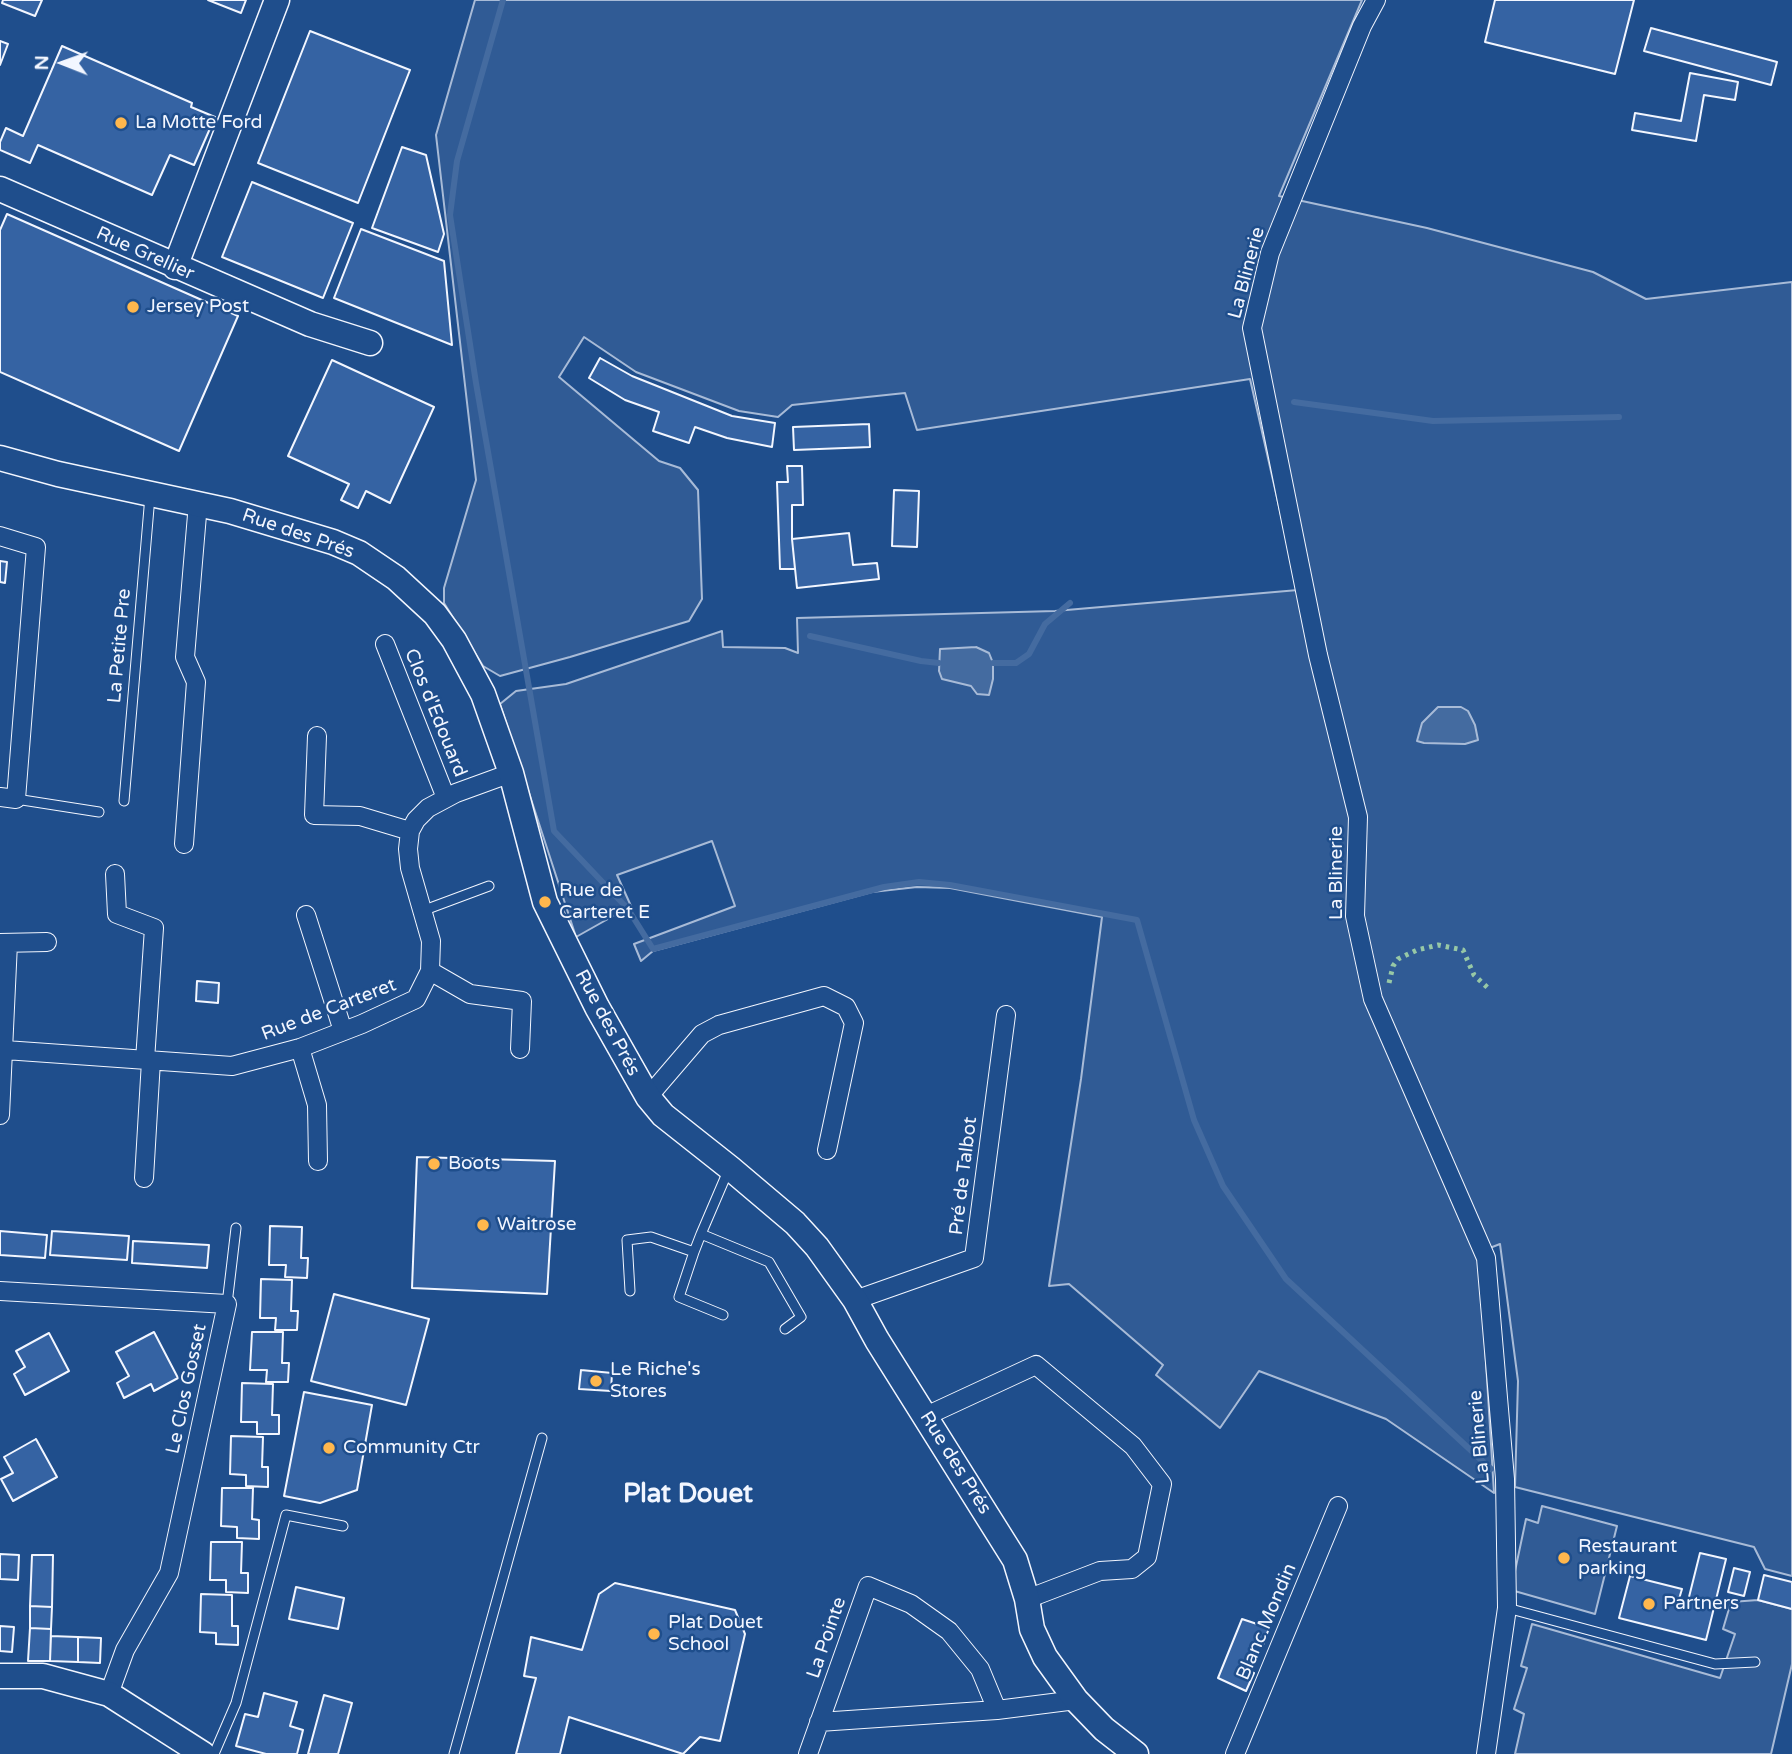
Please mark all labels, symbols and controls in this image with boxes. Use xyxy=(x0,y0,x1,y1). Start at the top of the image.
north arrow xyxy=(28,28,98,98)
text: N xyxy=(31,55,53,70)
place label: La Motte Ford xyxy=(135,112,263,134)
marker: La Motte Ford xyxy=(113,115,129,131)
street label: Rue Grellier xyxy=(92,222,198,286)
street label: La Blinerie xyxy=(1224,225,1270,321)
place label: Jersey Post xyxy=(147,296,249,318)
marker: Jersey Post xyxy=(125,299,141,315)
street label: Rue des Prés xyxy=(239,504,357,564)
street label: La Petite Pre xyxy=(104,588,136,704)
street label: Clos d'Edouard xyxy=(399,646,471,780)
street label: La Blinerie xyxy=(1326,826,1348,920)
place label: Rue de Carteret E xyxy=(559,880,650,924)
marker: Rue de Carteret E xyxy=(537,894,553,910)
street label: Rue des Prés xyxy=(569,966,645,1080)
street label: Rue de Carteret xyxy=(258,974,400,1046)
street label: Pré de Talbot xyxy=(945,1115,983,1237)
place label: Boots xyxy=(448,1153,500,1175)
marker: Boots xyxy=(426,1156,442,1172)
place label: Waitrose xyxy=(497,1214,577,1236)
marker: Waitrose xyxy=(475,1217,491,1233)
street label: Le Clos Gosset xyxy=(162,1322,212,1456)
place label: Le Riche's Stores xyxy=(610,1359,701,1403)
marker: Le Riche's Stores xyxy=(588,1373,604,1389)
street label: La Blinerie xyxy=(1465,1389,1495,1485)
street label: Rue des Prés xyxy=(914,1407,996,1519)
place label: Community Ctr xyxy=(343,1437,480,1459)
marker: Community Ctr xyxy=(321,1440,337,1456)
district label: Plat Douet xyxy=(623,1479,753,1511)
place label: Restaurant parking xyxy=(1578,1536,1677,1580)
marker: Restaurant parking xyxy=(1556,1550,1572,1566)
street label: Blanc Mondin xyxy=(1232,1560,1302,1684)
place label: Partners xyxy=(1663,1593,1739,1615)
street label: La Pointe xyxy=(802,1594,852,1682)
marker: Partners xyxy=(1641,1596,1657,1612)
place label: Plat Douet School xyxy=(668,1612,763,1656)
marker: Plat Douet School xyxy=(646,1626,662,1642)

